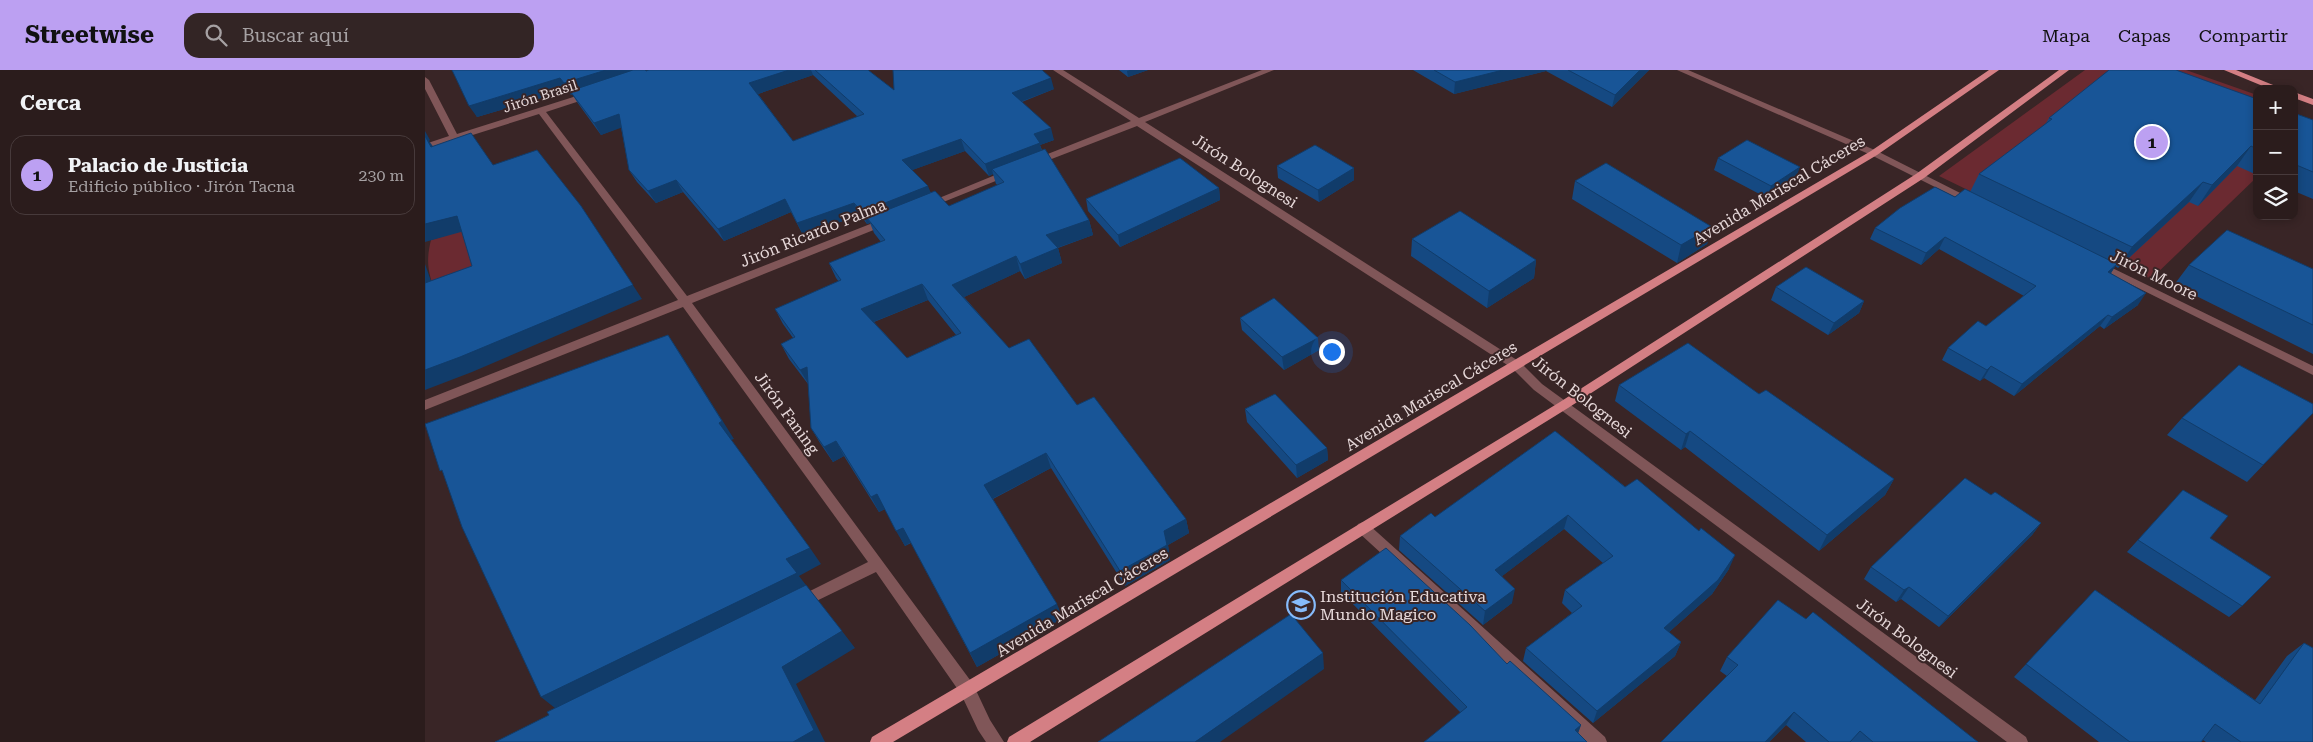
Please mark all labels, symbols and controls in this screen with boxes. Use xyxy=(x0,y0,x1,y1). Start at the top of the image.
search box xyxy=(184,13,534,58)
text: Streetwise xyxy=(25,21,154,49)
icon: search xyxy=(202,21,230,49)
text: Buscar aquí xyxy=(242,24,349,47)
text: Mapa xyxy=(2042,25,2090,46)
text: Capas xyxy=(2118,25,2171,46)
text: Compartir xyxy=(2199,25,2288,46)
street label: Jirón Brasil xyxy=(501,76,580,116)
map controls xyxy=(2253,85,2298,220)
button: + xyxy=(2253,85,2298,130)
text: Cerca xyxy=(20,91,81,115)
pin: 1 xyxy=(2136,123,2168,161)
street label: Jirón Bolognesi xyxy=(1189,130,1301,212)
button: − xyxy=(2253,130,2298,175)
street label: Avenida Mariscal Cáceres xyxy=(1690,131,1869,249)
text: Palacio de Justicia xyxy=(68,154,248,177)
text: 1 xyxy=(33,166,41,185)
text: 230 m xyxy=(358,166,404,185)
button: layers xyxy=(2253,175,2298,220)
text: Edificio público · Jirón Tacna xyxy=(68,177,295,196)
street label: Jirón Ricardo Palma xyxy=(737,195,889,271)
street label: Jirón Moore xyxy=(2107,246,2201,304)
street label: Avenida Mariscal Cáceres xyxy=(1342,337,1521,455)
your location xyxy=(1319,339,1345,365)
street label: Jirón Bolognesi xyxy=(1528,352,1636,442)
street label: Jirón Faning xyxy=(751,368,824,459)
street label: Avenida Mariscal Cáceres xyxy=(993,543,1172,661)
place label: Institución Educativa Mundo Magico xyxy=(1320,587,1486,624)
school or university icon: Institución Educativa Mundo Magico xyxy=(1286,590,1316,620)
street label: Jirón Bolognesi xyxy=(1853,594,1961,682)

